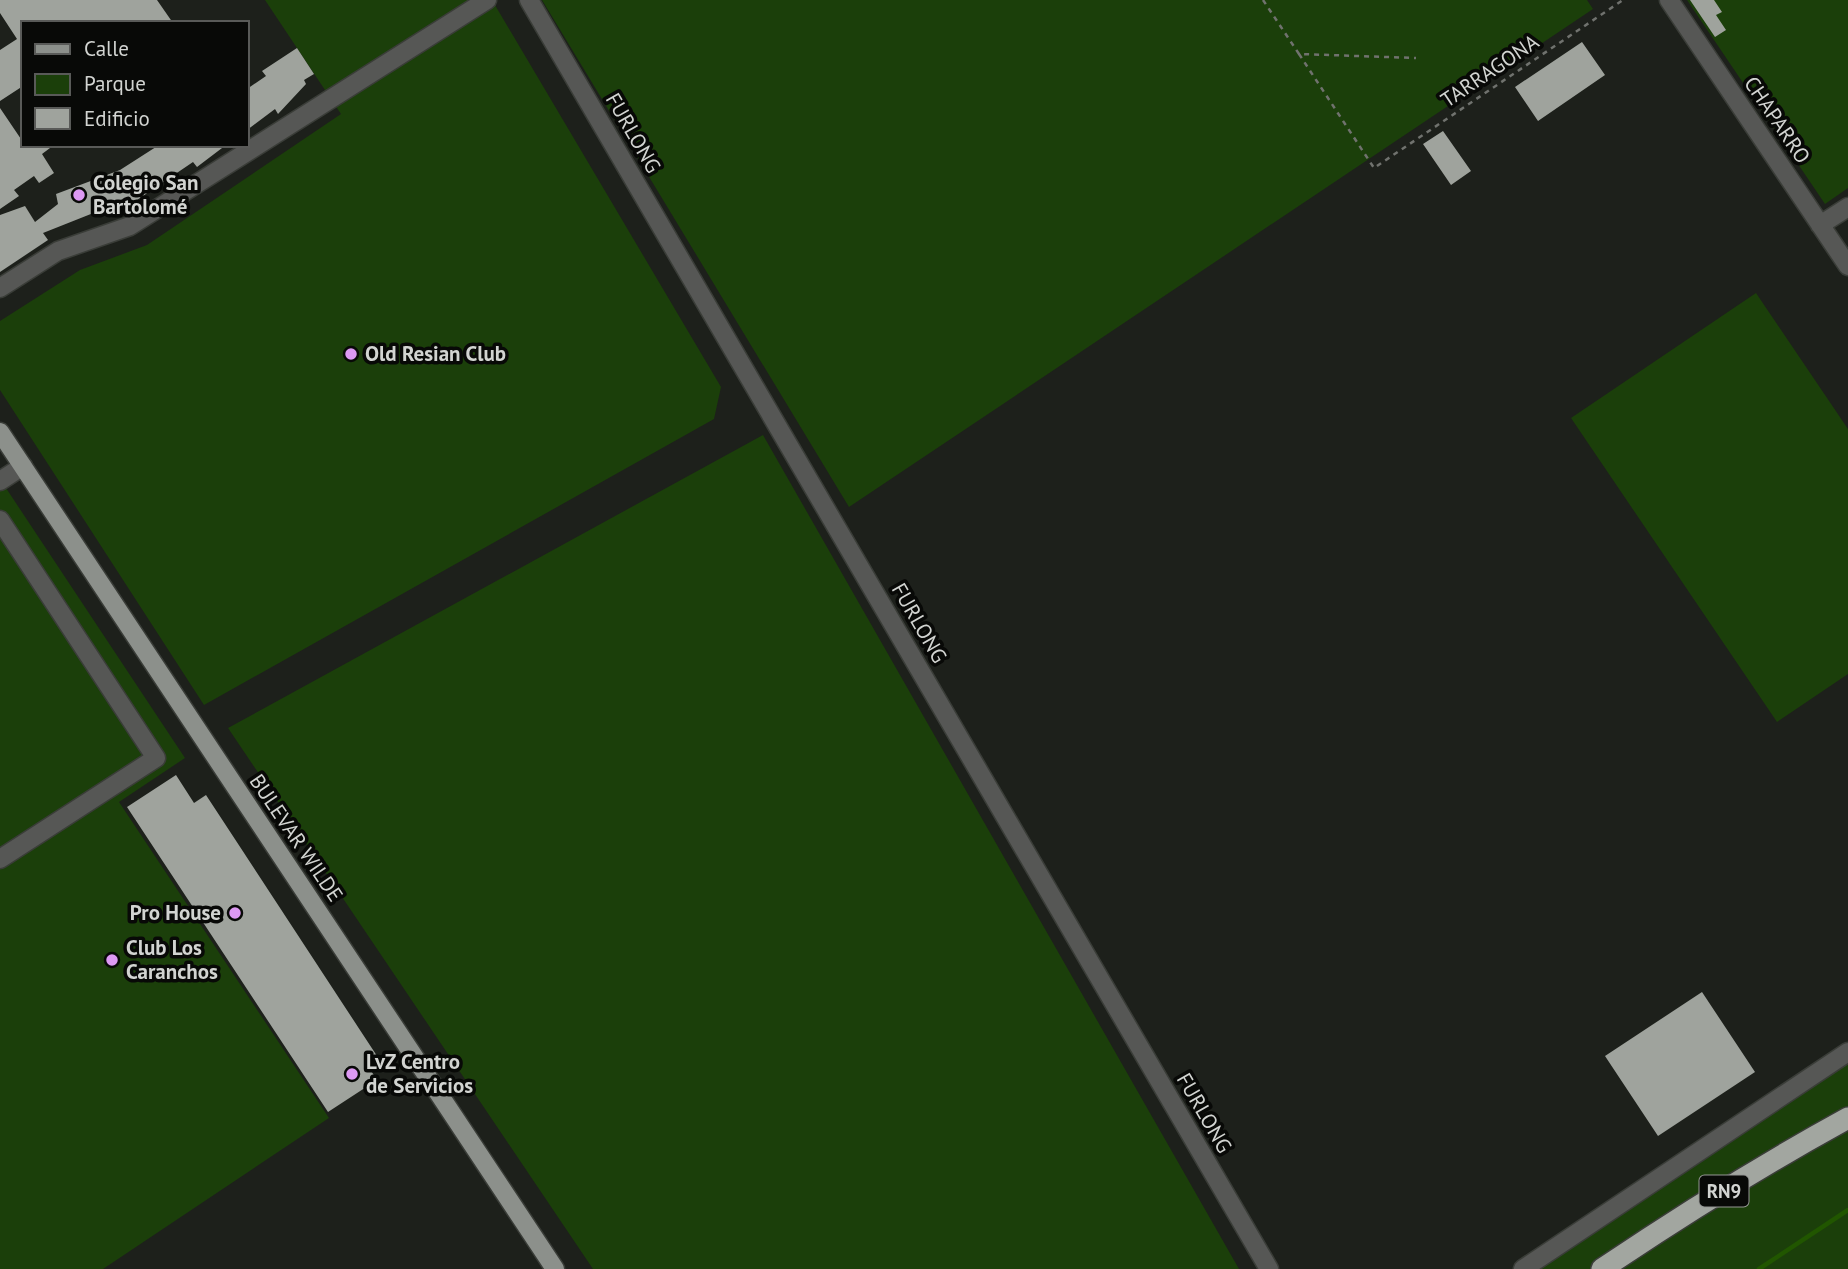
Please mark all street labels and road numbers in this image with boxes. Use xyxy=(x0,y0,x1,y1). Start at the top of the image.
street label: TARRAGONA xyxy=(1436,28,1544,113)
street label: CHAPARRO xyxy=(1738,71,1816,169)
street label: FURLONG xyxy=(600,88,667,178)
street label: FURLONG xyxy=(886,578,953,668)
street label: BULEVAR WILDE xyxy=(244,769,349,907)
street label: FURLONG xyxy=(1171,1068,1238,1158)
road number: RN9 xyxy=(1700,1176,1748,1206)

